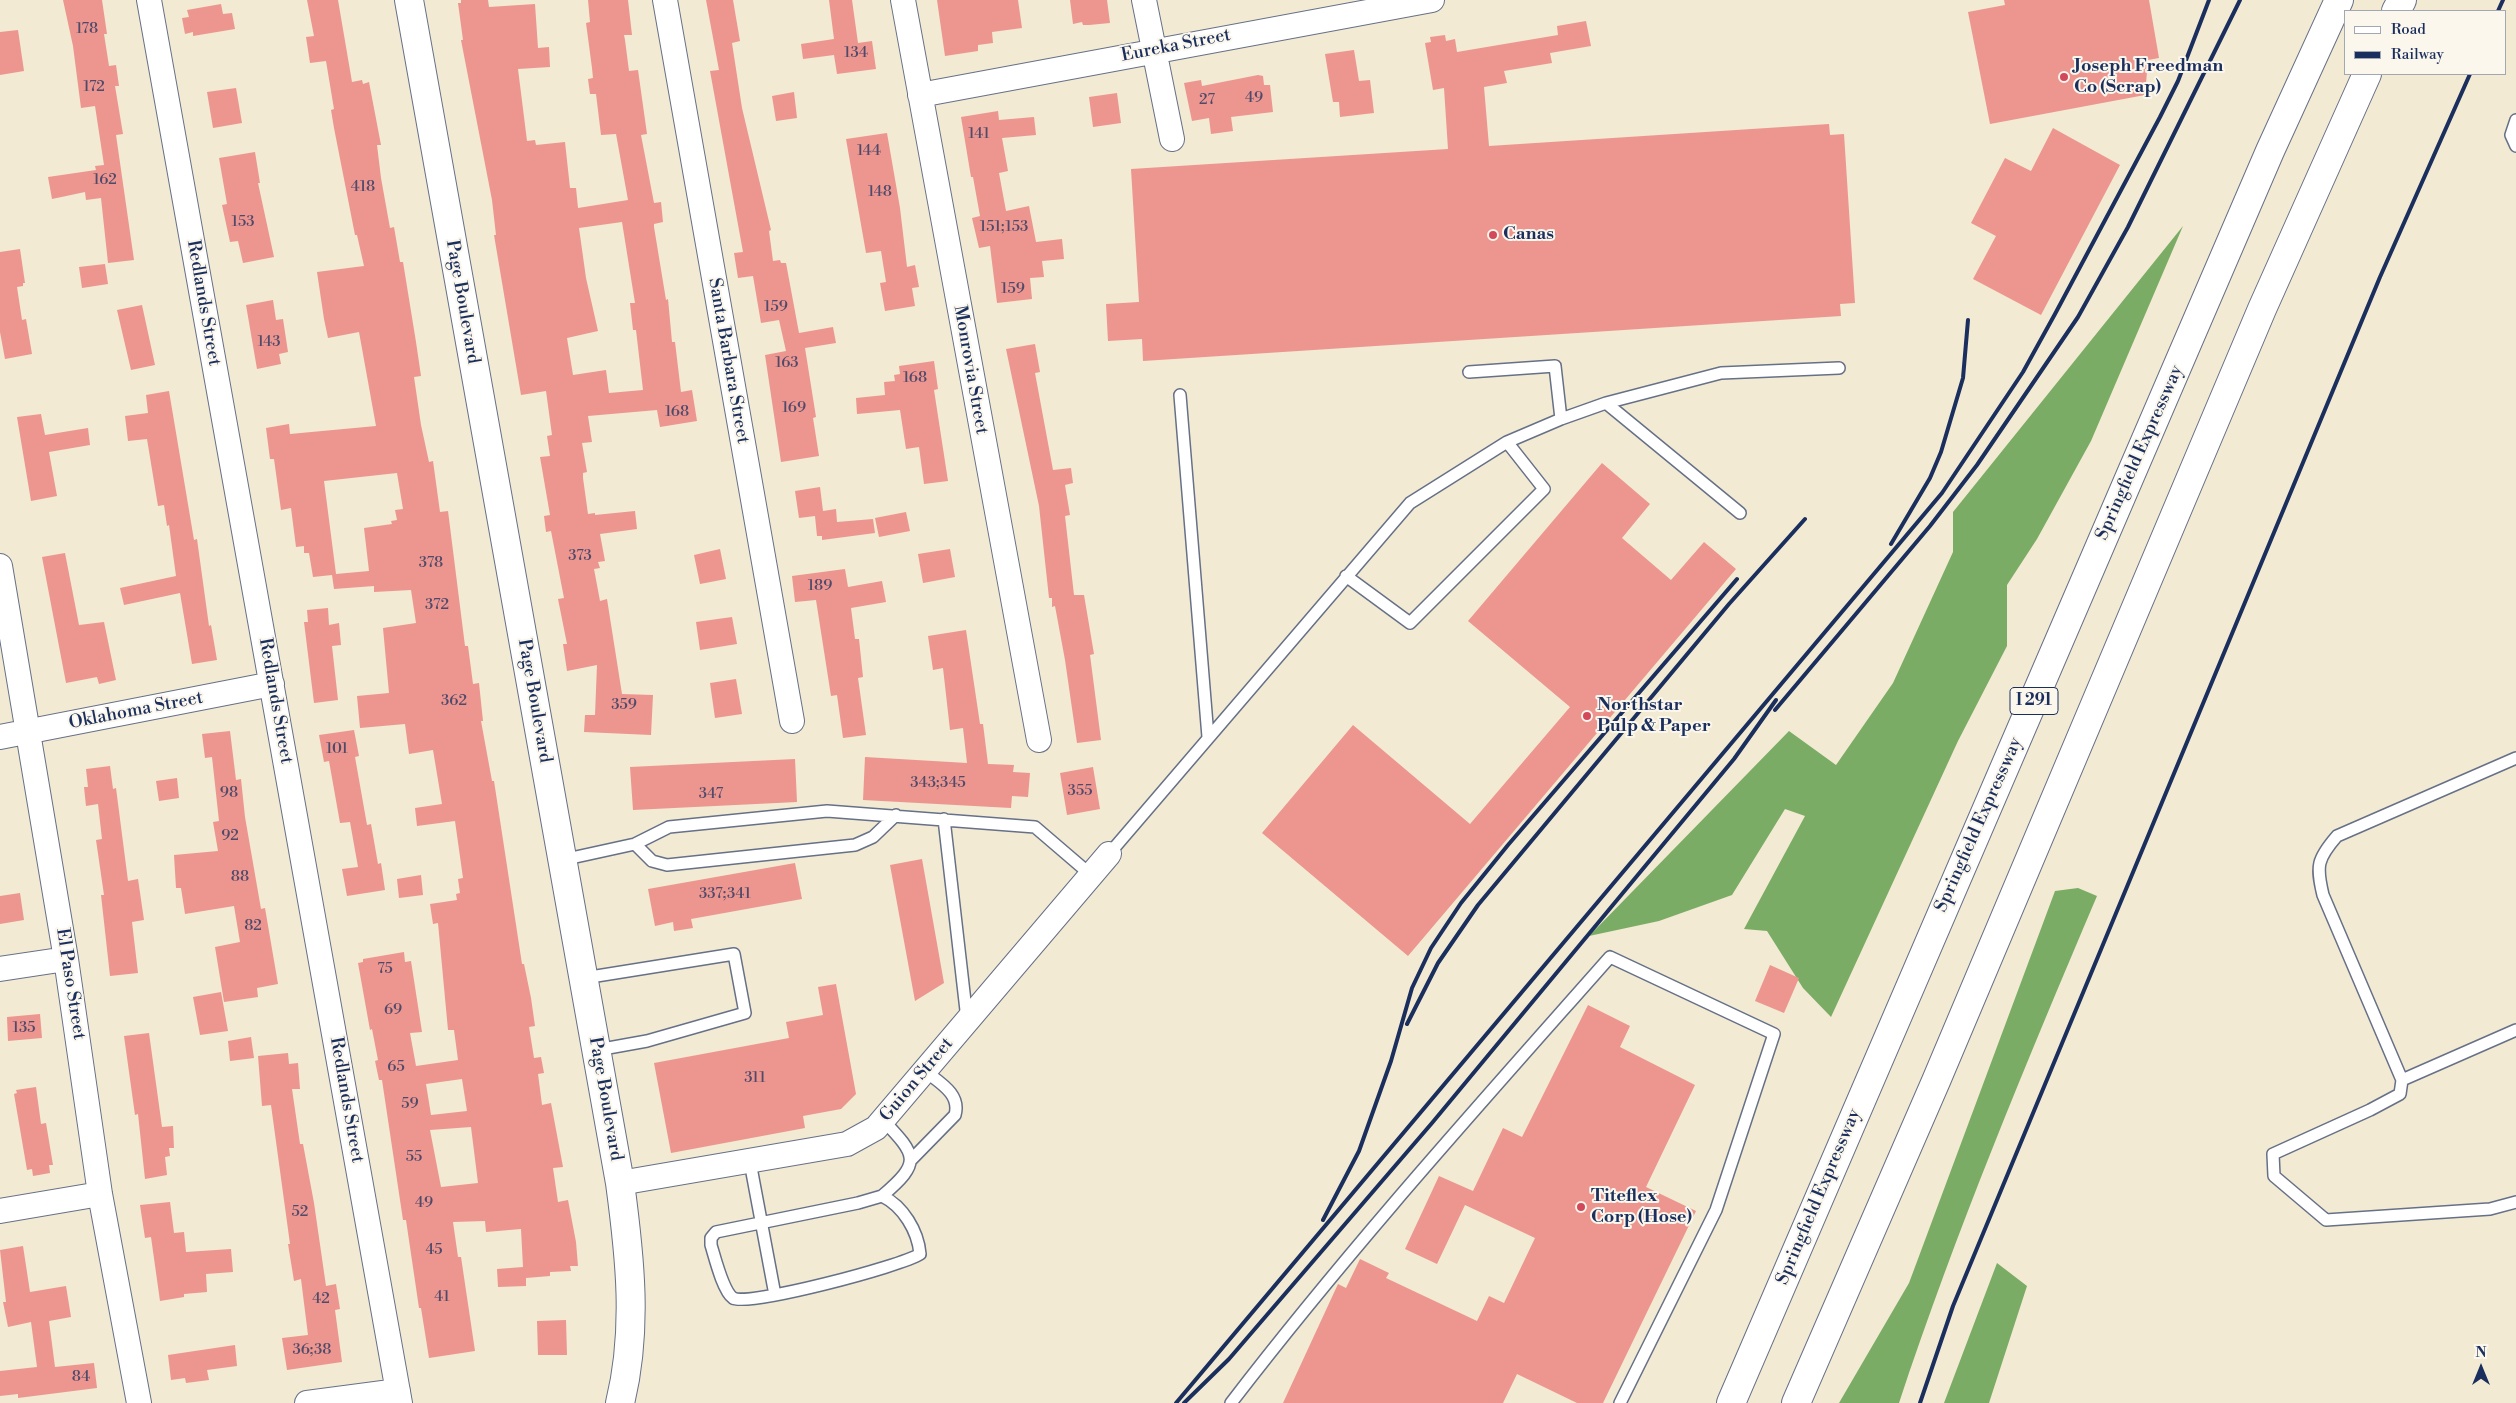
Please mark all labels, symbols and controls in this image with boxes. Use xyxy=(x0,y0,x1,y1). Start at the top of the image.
legend xyxy=(2344,10,2506,75)
house number: 178 xyxy=(76,20,98,38)
text: Road xyxy=(2391,20,2426,39)
street label: Eureka Street xyxy=(1119,25,1233,67)
house number: 134 xyxy=(844,44,868,62)
text: Railway xyxy=(2391,45,2444,64)
place label: Joseph Freedman Co (Scrap) xyxy=(2074,56,2223,98)
marker: Joseph Freedman Co (Scrap) xyxy=(2058,71,2070,83)
house number: 172 xyxy=(83,78,105,96)
house number: 49 xyxy=(1245,89,1263,107)
house number: 27 xyxy=(1199,91,1215,109)
house number: 141 xyxy=(968,125,990,143)
house number: 144 xyxy=(857,142,881,160)
house number: 162 xyxy=(93,171,117,189)
house number: 418 xyxy=(351,178,375,196)
house number: 148 xyxy=(868,183,892,201)
house number: 153 xyxy=(231,213,255,231)
house number: 151;153 xyxy=(980,218,1028,236)
place label: Canas xyxy=(1503,224,1554,246)
marker: Canas xyxy=(1487,229,1499,241)
street label: Redlands Street xyxy=(181,238,225,368)
street label: Page Boulevard xyxy=(440,238,484,366)
street label: Santa Barbara Street xyxy=(703,276,753,446)
house number: 159 xyxy=(1001,280,1025,298)
house number: 159 xyxy=(764,298,788,316)
street label: Monrovia Street xyxy=(948,304,992,436)
house number: 143 xyxy=(257,333,281,351)
house number: 163 xyxy=(775,354,799,372)
street label: Springfield Expressway xyxy=(2092,362,2188,544)
house number: 168 xyxy=(903,369,927,387)
house number: 169 xyxy=(782,399,806,417)
house number: 168 xyxy=(665,403,689,421)
house number: 373 xyxy=(568,547,592,565)
house number: 378 xyxy=(419,554,443,572)
house number: 189 xyxy=(808,577,832,595)
house number: 372 xyxy=(425,596,449,614)
street label: Redlands Street xyxy=(253,636,297,766)
street label: Page Boulevard xyxy=(512,637,556,765)
street label: Oklahoma Street xyxy=(67,687,205,735)
road number: I 291 xyxy=(2010,688,2058,714)
house number: 362 xyxy=(441,692,467,710)
place label: Northstar Pulp & Paper xyxy=(1597,695,1711,738)
house number: 359 xyxy=(611,696,637,714)
marker: Northstar Pulp & Paper xyxy=(1581,710,1593,722)
street label: Springfield Expressway xyxy=(1931,734,2027,916)
house number: 101 xyxy=(326,740,348,758)
house number: 343;345 xyxy=(910,774,966,792)
house number: 355 xyxy=(1068,782,1092,800)
house number: 98 xyxy=(220,784,238,802)
house number: 347 xyxy=(699,785,723,803)
house number: 92 xyxy=(221,827,239,845)
house number: 88 xyxy=(231,868,249,886)
house number: 337;341 xyxy=(699,885,751,903)
house number: 82 xyxy=(244,917,262,935)
street label: El Paso Street xyxy=(51,927,89,1041)
house number: 75 xyxy=(377,960,393,978)
house number: 69 xyxy=(384,1001,402,1019)
house number: 135 xyxy=(12,1019,36,1037)
street label: Guion Street xyxy=(876,1034,958,1126)
street label: Redlands Street xyxy=(324,1035,368,1165)
street label: Page Boulevard xyxy=(583,1035,627,1163)
house number: 65 xyxy=(387,1058,405,1076)
house number: 311 xyxy=(744,1069,766,1087)
house number: 59 xyxy=(401,1095,419,1113)
street label: Springfield Expressway xyxy=(1772,1106,1866,1288)
house number: 55 xyxy=(406,1148,422,1166)
place label: Titeflex Corp (Hose) xyxy=(1591,1186,1692,1228)
house number: 49 xyxy=(415,1194,433,1212)
marker: Titeflex Corp (Hose) xyxy=(1575,1201,1587,1213)
house number: 52 xyxy=(292,1203,308,1221)
house number: 45 xyxy=(425,1241,443,1259)
house number: 41 xyxy=(434,1288,450,1306)
house number: 42 xyxy=(312,1290,330,1308)
house number: 36;38 xyxy=(292,1341,332,1359)
north arrow xyxy=(2456,1343,2506,1393)
text: N xyxy=(2475,1344,2487,1362)
house number: 84 xyxy=(72,1368,90,1386)

